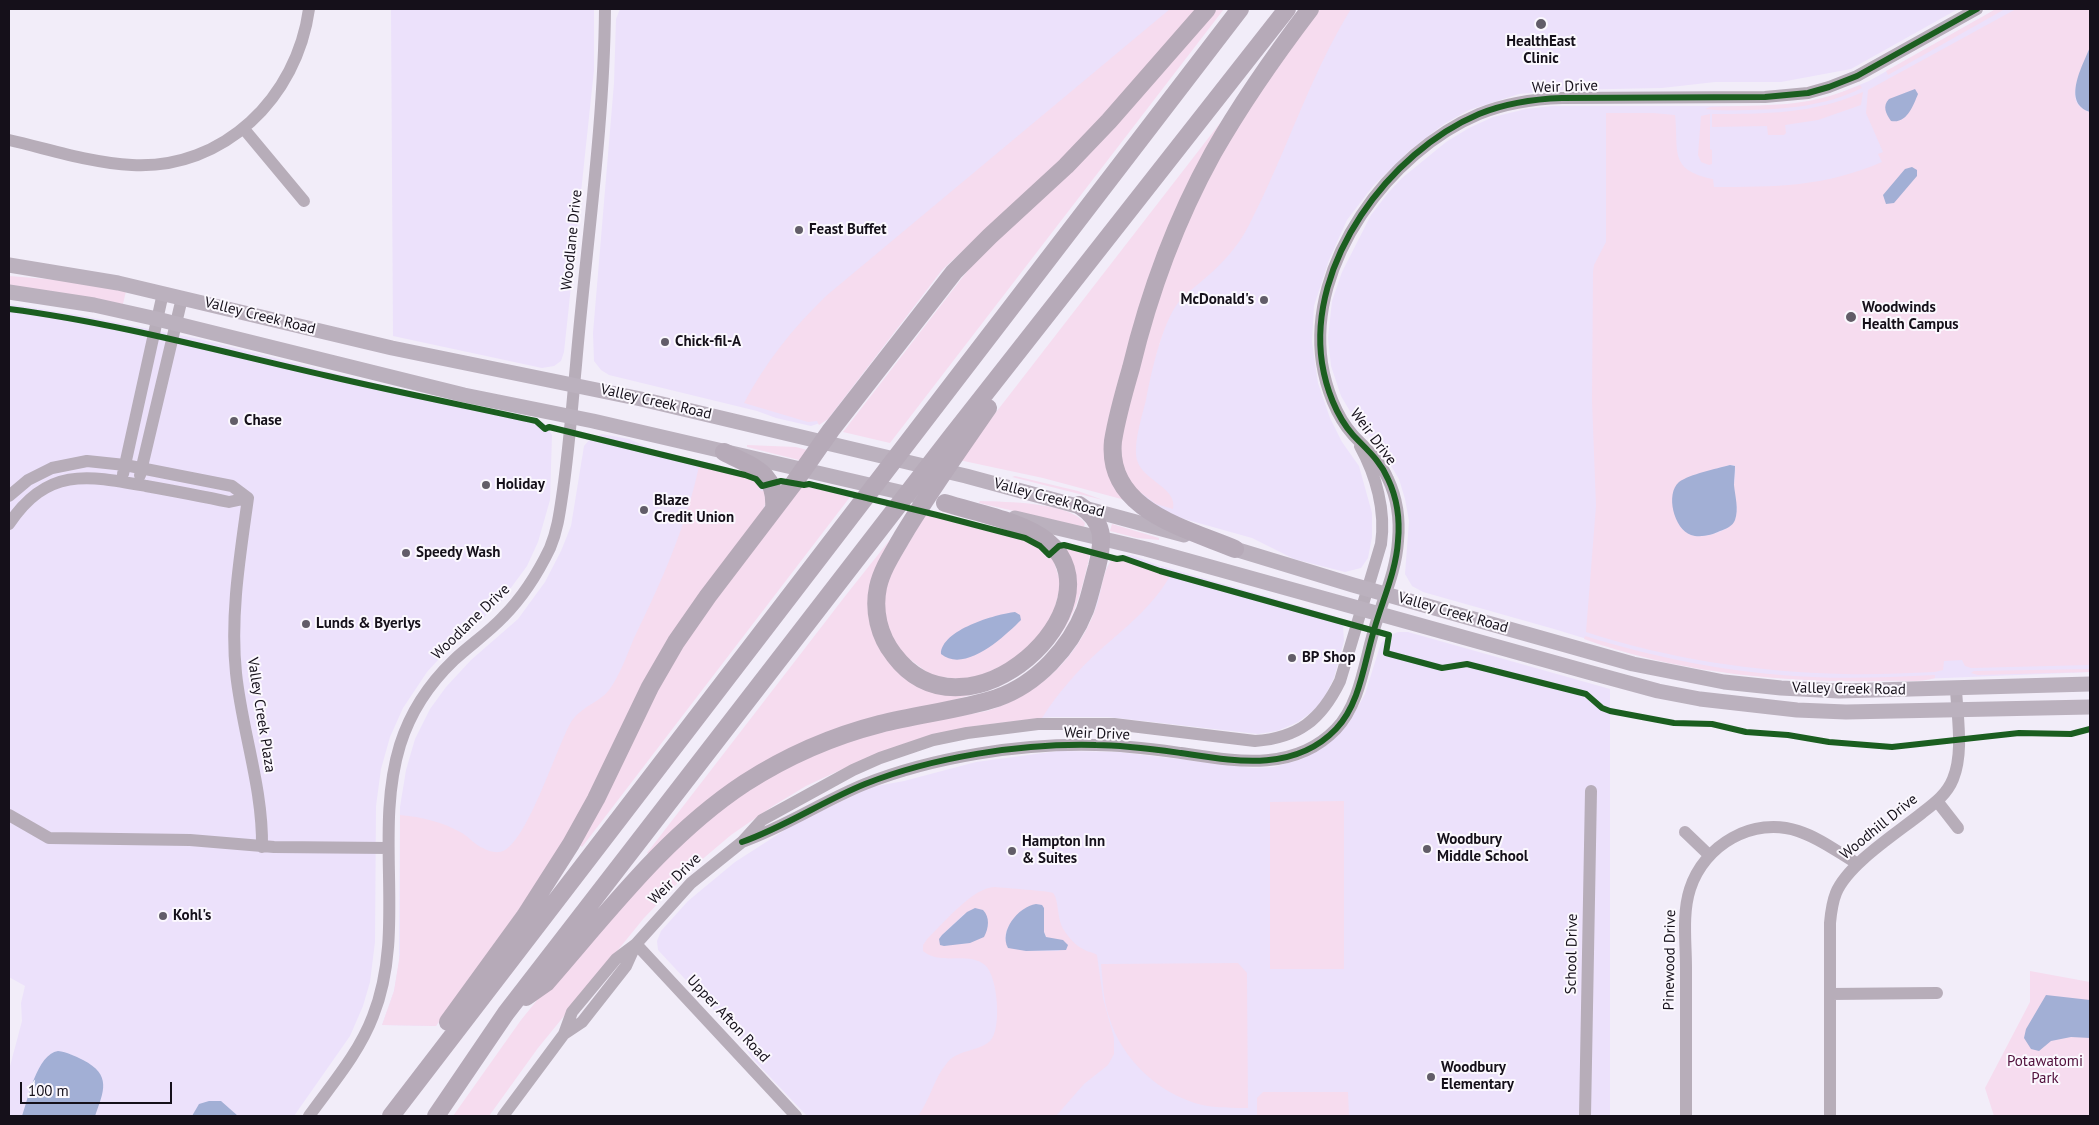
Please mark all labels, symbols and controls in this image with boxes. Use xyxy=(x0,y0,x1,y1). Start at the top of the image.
marker: HealthEast Clinic xyxy=(1534,17,1548,31)
place label: HealthEast Clinic xyxy=(1506,33,1576,68)
street label: Weir Drive xyxy=(1532,77,1598,97)
street label: Woodlane Drive xyxy=(558,189,586,291)
place label: Feast Buffet xyxy=(809,221,886,239)
marker: Feast Buffet xyxy=(793,224,805,236)
place label: McDonald's xyxy=(1181,291,1254,309)
street label: Valley Creek Road xyxy=(203,294,317,338)
marker: McDonald's xyxy=(1258,294,1270,306)
place label: Woodwinds Health Campus xyxy=(1862,299,1959,334)
marker: Woodwinds Health Campus xyxy=(1844,310,1858,324)
place label: Chick-fil-A xyxy=(675,333,741,351)
marker: Chick-fil-A xyxy=(659,336,671,348)
street label: Valley Creek Road xyxy=(599,380,713,424)
street label: Weir Drive xyxy=(1346,405,1400,469)
place label: Chase xyxy=(244,412,282,430)
marker: Chase xyxy=(228,415,240,427)
street label: Valley Creek Road xyxy=(992,475,1106,521)
place label: Holiday xyxy=(496,476,545,494)
marker: Holiday xyxy=(480,479,492,491)
place label: Blaze Credit Union xyxy=(654,492,734,527)
marker: Blaze Credit Union xyxy=(638,504,650,516)
place label: Speedy Wash xyxy=(416,544,500,562)
marker: Speedy Wash xyxy=(400,547,412,559)
street label: Woodlane Drive xyxy=(428,580,514,664)
street label: Valley Creek Road xyxy=(1396,589,1510,637)
place label: Lunds & Byerlys xyxy=(316,615,421,633)
marker: Lunds & Byerlys xyxy=(300,618,312,630)
place label: BP Shop xyxy=(1302,649,1356,667)
marker: BP Shop xyxy=(1286,652,1298,664)
street label: Valley Creek Plaza xyxy=(243,656,279,774)
street label: Valley Creek Road xyxy=(1792,679,1906,699)
street label: Weir Drive xyxy=(1064,724,1130,744)
street label: Woodhill Drive xyxy=(1837,790,1921,864)
place label: Woodbury Middle School xyxy=(1437,831,1528,866)
place label: Hampton Inn & Suites xyxy=(1022,833,1105,868)
marker: Woodbury Middle School xyxy=(1421,843,1433,855)
marker: Hampton Inn & Suites xyxy=(1006,845,1018,857)
street label: Weir Drive xyxy=(645,850,705,908)
place label: Kohl's xyxy=(173,907,211,925)
marker: Kohl's xyxy=(157,910,169,922)
street label: Pinewood Drive xyxy=(1660,910,1680,1010)
street label: School Drive xyxy=(1562,913,1582,995)
street label: Upper Afton Road xyxy=(683,972,773,1066)
park label: Potawatomi Park xyxy=(2007,1053,2083,1088)
place label: Woodbury Elementary xyxy=(1441,1059,1514,1094)
marker: Woodbury Elementary xyxy=(1425,1071,1437,1083)
scale bar xyxy=(22,1072,175,1104)
text: 100 m xyxy=(28,1081,69,1100)

